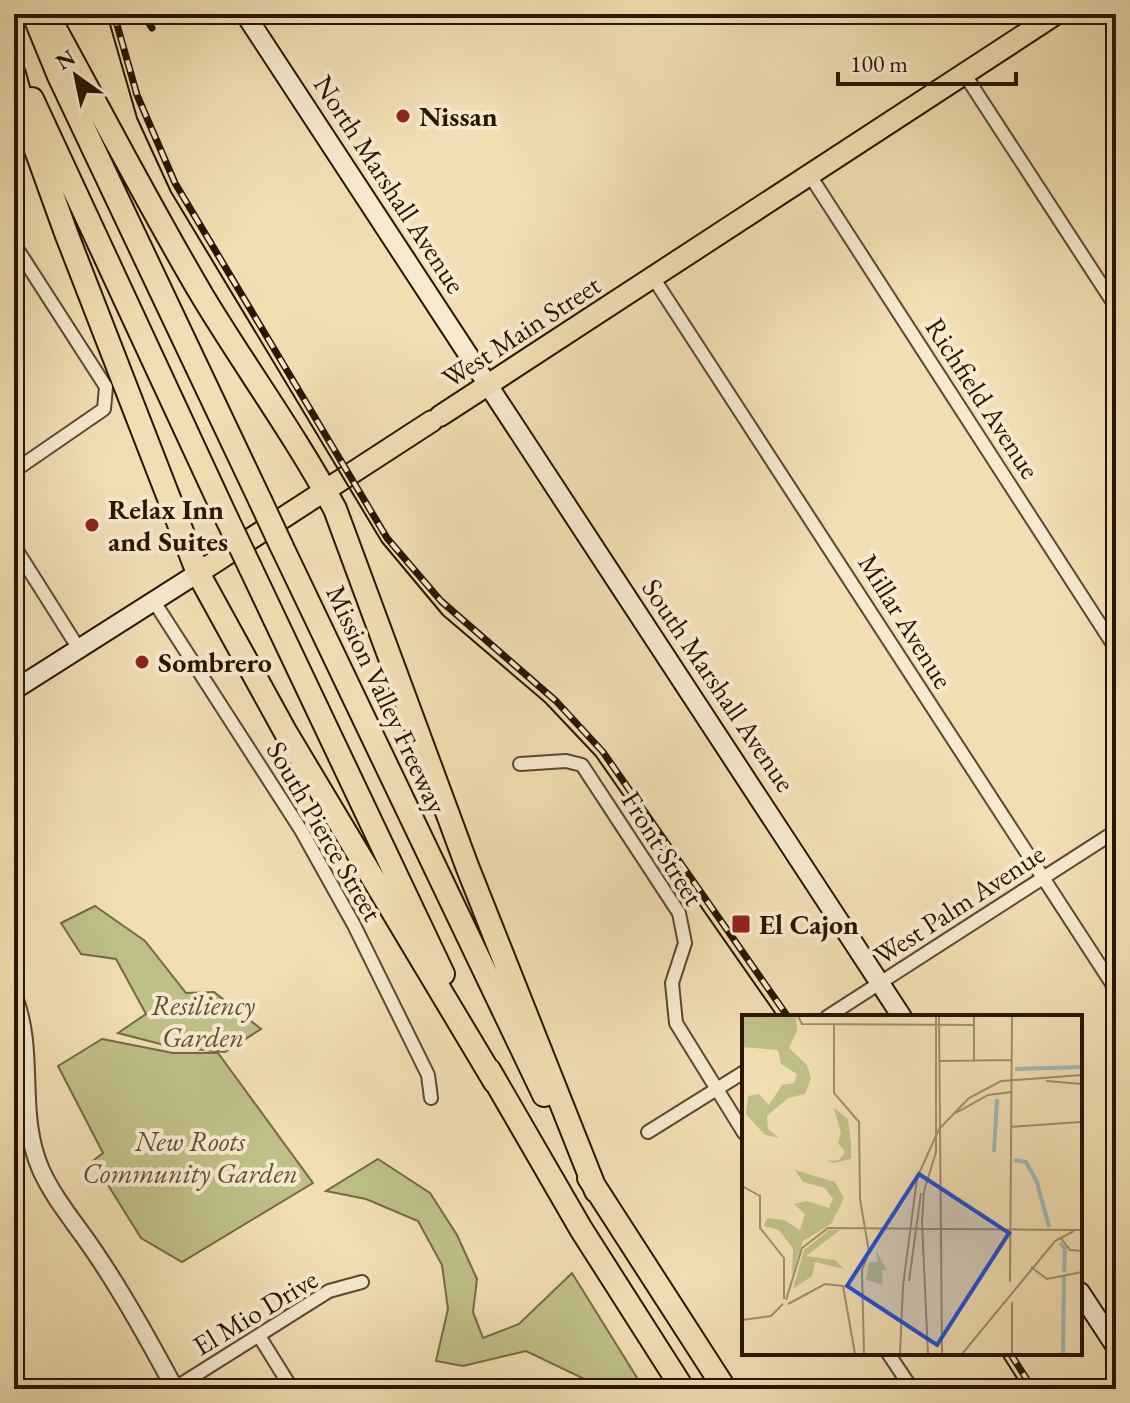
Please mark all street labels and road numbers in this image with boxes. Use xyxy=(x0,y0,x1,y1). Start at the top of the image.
street label: North Marshall Avenue xyxy=(306,68,474,300)
street label: West Main Street xyxy=(435,266,607,396)
street label: Richfield Avenue xyxy=(918,311,1048,485)
street label: Millar Avenue xyxy=(850,547,962,695)
street label: South Marshall Avenue xyxy=(634,571,804,799)
street label: Mission Valley Freeway xyxy=(318,579,456,820)
street label: South Pierce Street xyxy=(259,735,391,928)
street label: Front Street xyxy=(614,784,712,912)
street label: West Palm Avenue xyxy=(867,835,1051,973)
street label: El Mio Drive xyxy=(186,1261,324,1363)

